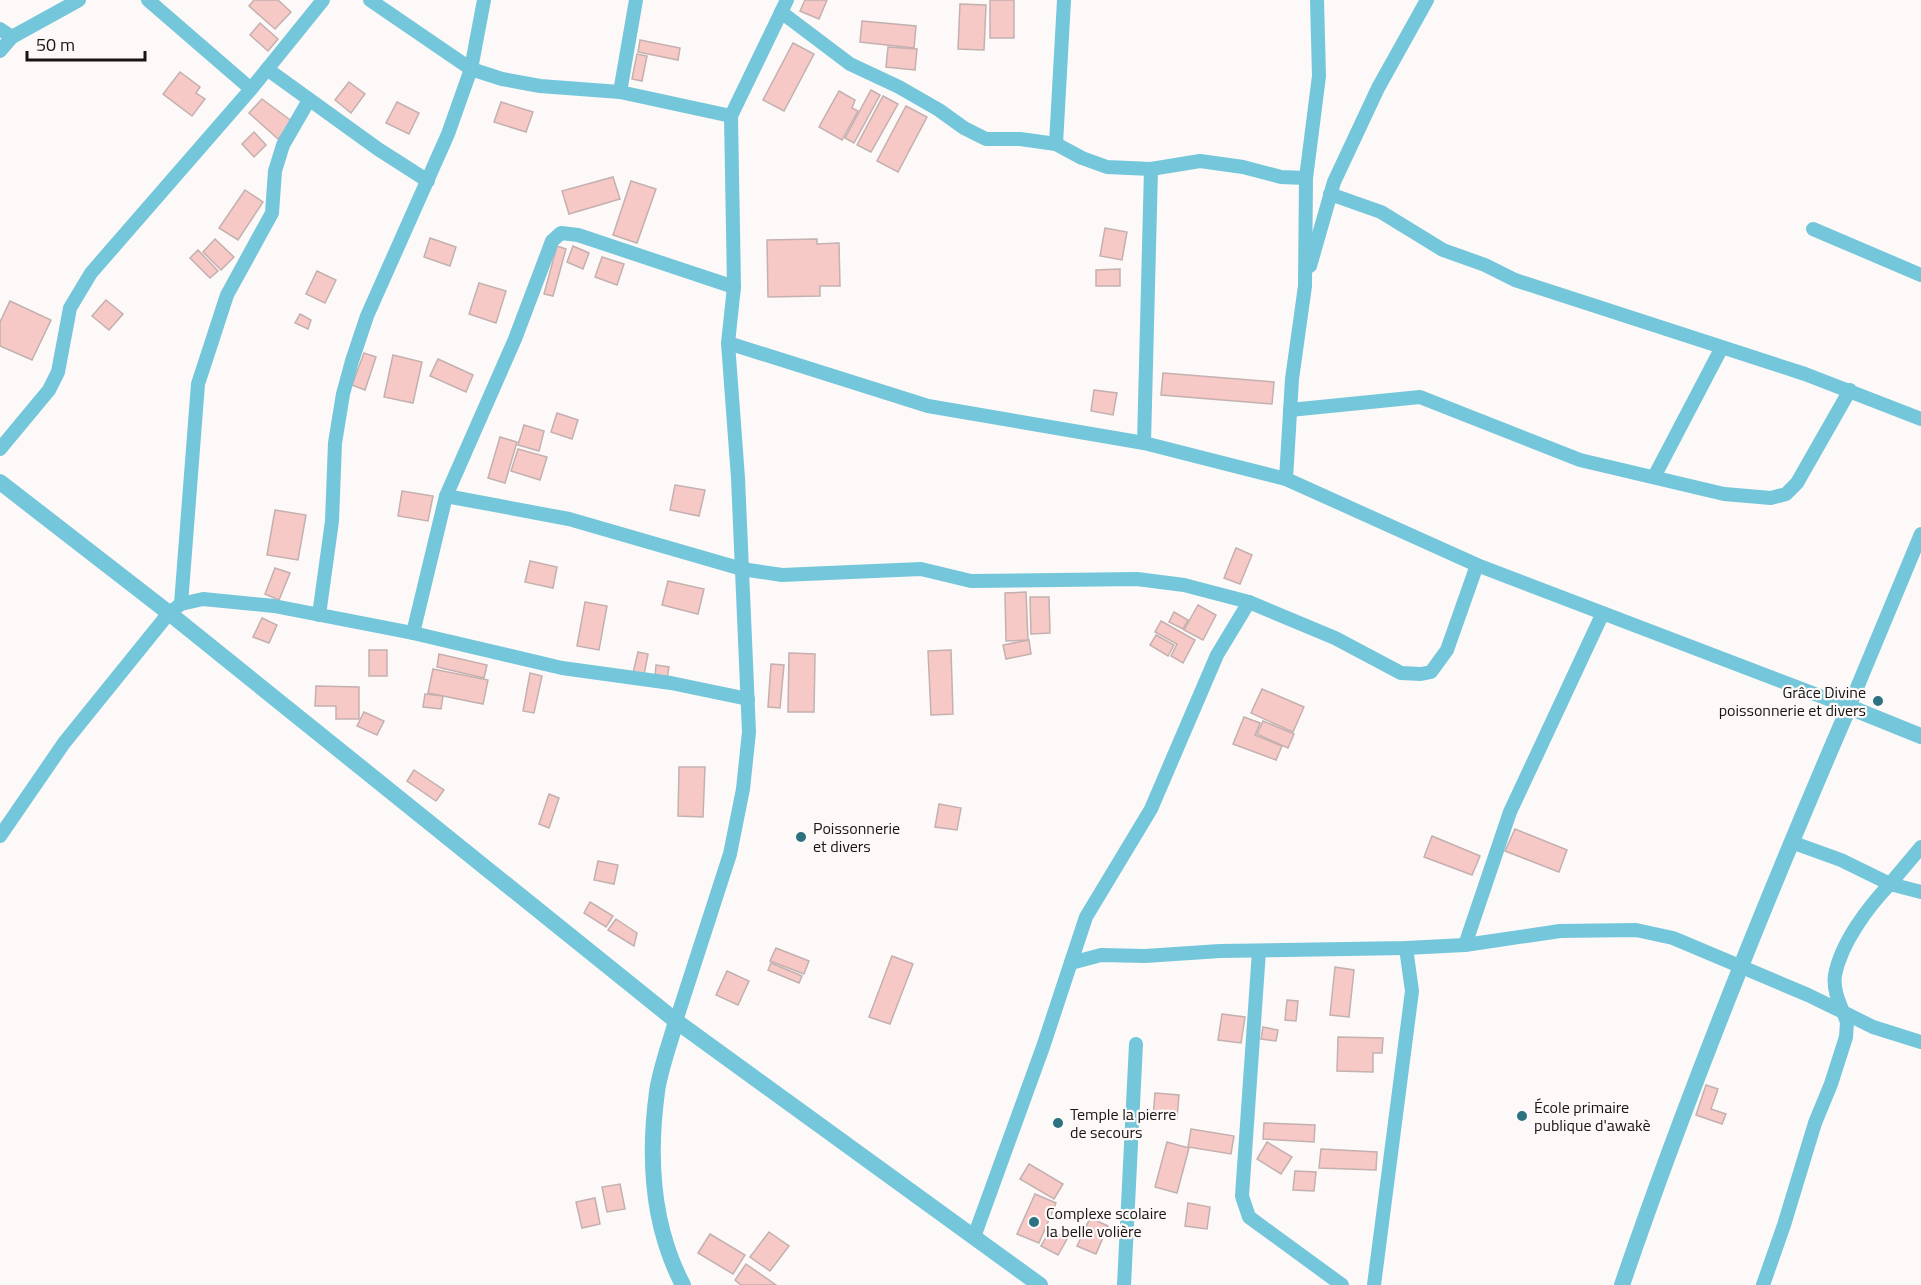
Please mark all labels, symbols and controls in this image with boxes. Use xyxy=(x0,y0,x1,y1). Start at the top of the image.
scale bar xyxy=(27,24,146,62)
text: 50 m xyxy=(36,31,75,58)
place label: Grâce Divine poissonnerie et divers xyxy=(1719,680,1866,722)
marker: Grâce Divine poissonnerie et divers xyxy=(1871,694,1885,708)
place label: Poissonnerie et divers xyxy=(813,816,900,858)
marker: Poissonnerie et divers xyxy=(794,830,808,844)
place label: École primaire publique d'awakè xyxy=(1534,1095,1651,1137)
place label: Temple la pierre de secours xyxy=(1070,1102,1176,1144)
marker: École primaire publique d'awakè xyxy=(1515,1109,1529,1123)
marker: Temple la pierre de secours xyxy=(1051,1116,1065,1130)
place label: Complexe scolaire la belle volière xyxy=(1046,1201,1167,1243)
marker: Complexe scolaire la belle volière xyxy=(1027,1215,1041,1229)

